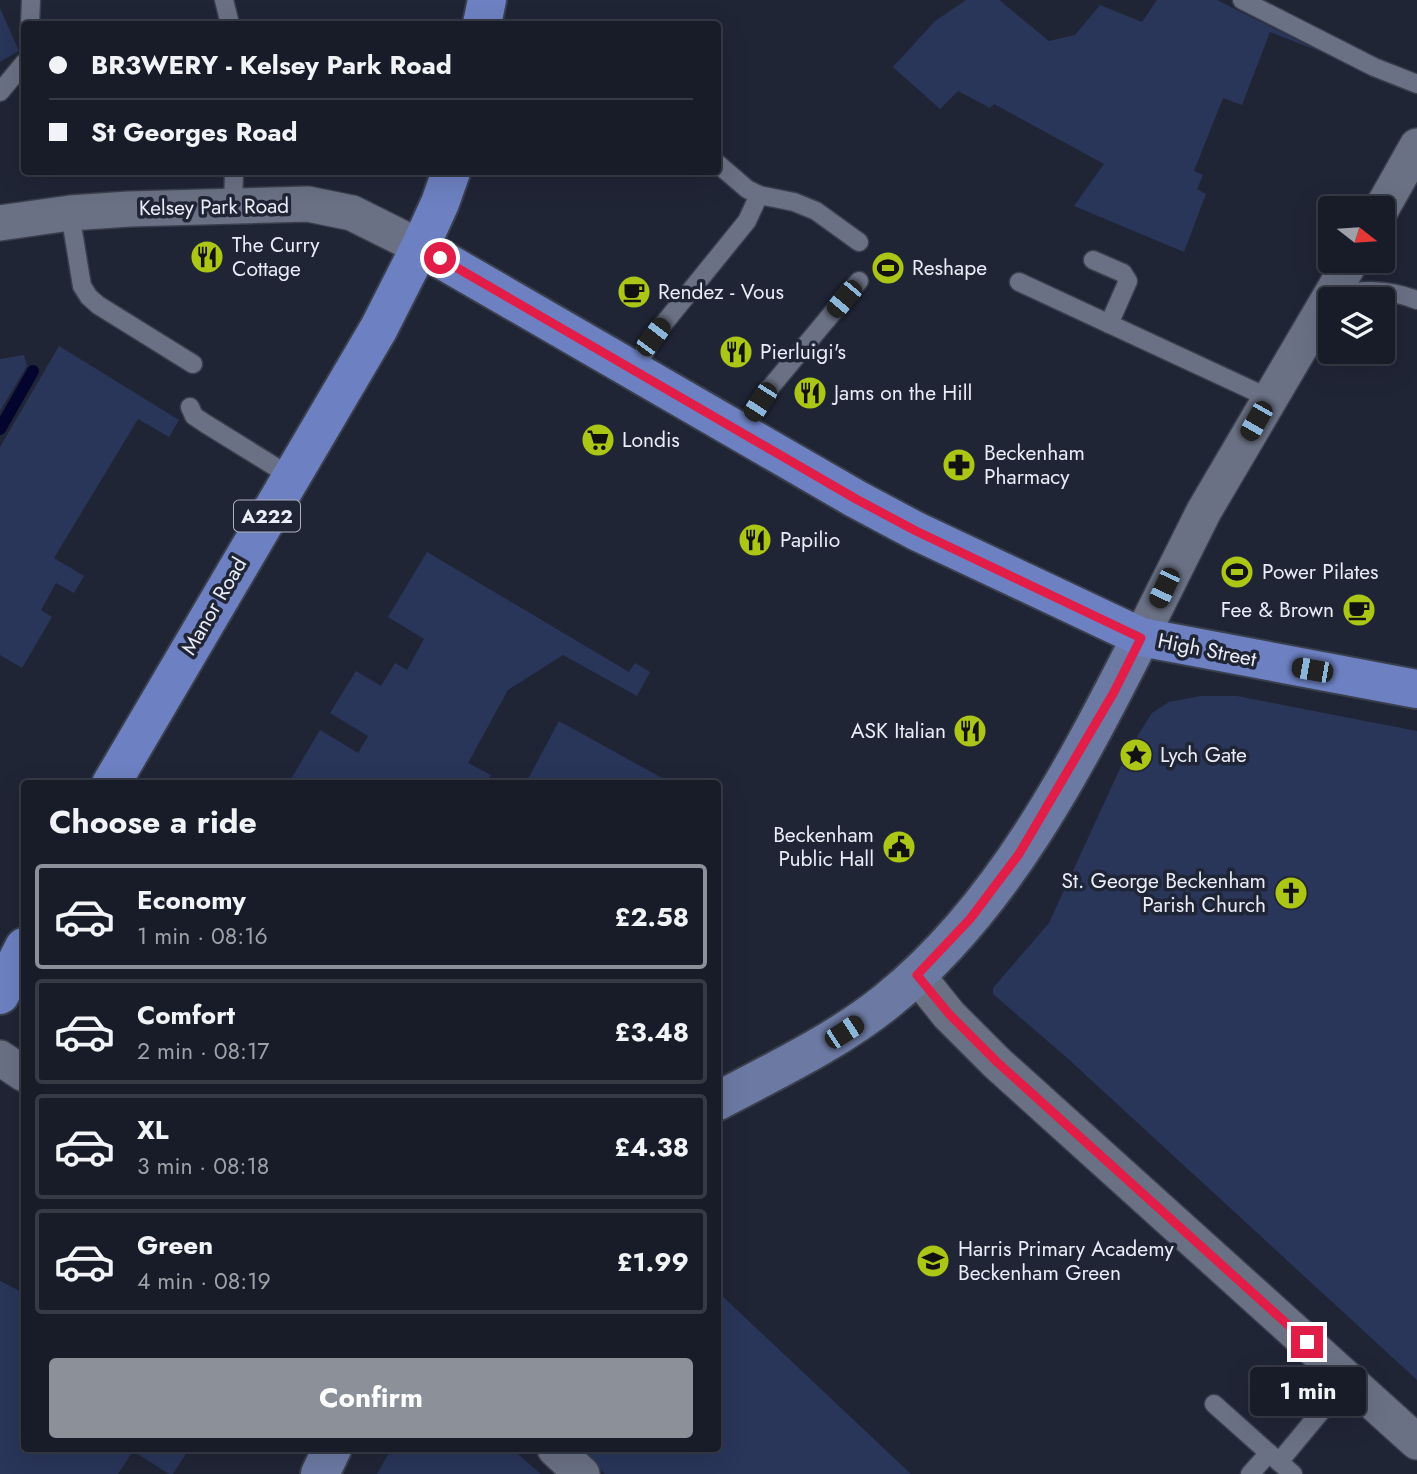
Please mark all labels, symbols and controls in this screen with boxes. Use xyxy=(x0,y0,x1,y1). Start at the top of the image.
text: BR3WERY - Kelsey Park Road xyxy=(91,46,452,84)
text: St Georges Road xyxy=(91,113,298,151)
street label: Kelsey Park Road xyxy=(139,191,289,223)
north arrow xyxy=(1318,196,1395,273)
map controls xyxy=(1318,196,1395,364)
place label: The Curry Cottage xyxy=(232,230,320,284)
restaurant icon: The Curry Cottage xyxy=(188,238,226,276)
route start xyxy=(424,242,456,274)
sports icon: Reshape xyxy=(869,249,907,287)
place label: Reshape xyxy=(912,253,987,283)
cafe icon: Rendez - Vous xyxy=(615,273,653,311)
car xyxy=(823,276,866,322)
place label: Rendez - Vous xyxy=(658,277,784,307)
button: layers xyxy=(1318,287,1395,364)
car xyxy=(632,314,675,360)
restaurant icon: Pierluigi's xyxy=(717,333,755,371)
place label: Pierluigi's xyxy=(760,337,846,367)
restaurant icon: Jams on the Hill xyxy=(791,374,829,412)
place label: Jams on the Hill xyxy=(831,378,972,408)
car xyxy=(740,379,781,425)
car xyxy=(1237,398,1276,444)
supermarket icon: Londis xyxy=(579,421,617,459)
place label: Londis xyxy=(622,425,680,455)
place label: Beckenham Pharmacy xyxy=(984,438,1085,492)
pharmacy icon: Beckenham Pharmacy xyxy=(940,446,978,484)
road number: A222 xyxy=(234,500,300,531)
restaurant icon: Papilio xyxy=(736,521,774,559)
place label: Papilio xyxy=(780,525,840,555)
street label: Manor Road xyxy=(174,552,254,660)
sports icon: Power Pilates xyxy=(1218,553,1256,591)
place label: Power Pilates xyxy=(1262,557,1379,587)
car xyxy=(1146,565,1183,611)
cafe icon: Fee & Brown xyxy=(1340,591,1378,629)
place label: Fee & Brown xyxy=(1221,595,1334,625)
street label: High Street xyxy=(1155,626,1259,674)
car xyxy=(1290,656,1335,684)
restaurant icon: ASK Italian xyxy=(951,712,989,750)
place label: ASK Italian xyxy=(851,716,946,746)
place icon: Lych Gate xyxy=(1117,736,1155,774)
place label: Lych Gate xyxy=(1160,740,1247,770)
text: Choose a ride xyxy=(49,799,257,845)
place label: Beckenham Public Hall xyxy=(773,820,874,874)
public building icon: Beckenham Public Hall xyxy=(880,828,918,866)
place label: St. George Beckenham Parish Church xyxy=(1061,866,1266,920)
church icon: St. George Beckenham Parish Church xyxy=(1272,874,1310,912)
text: Economy xyxy=(137,881,246,919)
icon: car xyxy=(53,885,116,948)
text: £2.58 xyxy=(615,898,689,936)
text: 1 min · 08:16 xyxy=(137,919,268,953)
text: Comfort xyxy=(137,996,235,1034)
icon: car xyxy=(53,1000,116,1063)
car xyxy=(821,1012,868,1052)
text: £3.48 xyxy=(615,1013,689,1051)
text: 2 min · 08:17 xyxy=(137,1034,269,1068)
text: XL xyxy=(137,1111,169,1149)
icon: car xyxy=(53,1115,116,1178)
text: £4.38 xyxy=(614,1128,689,1166)
text: 3 min · 08:18 xyxy=(137,1149,269,1183)
text: Green xyxy=(137,1226,213,1264)
icon: car xyxy=(53,1230,116,1293)
place label: Harris Primary Academy Beckenham Green xyxy=(958,1234,1174,1288)
school or university icon: Harris Primary Academy Beckenham Green xyxy=(914,1242,952,1280)
text: £1.99 xyxy=(617,1243,689,1281)
text: 4 min · 08:19 xyxy=(137,1264,271,1298)
route end xyxy=(1291,1326,1323,1358)
button: Confirm xyxy=(49,1358,693,1438)
callout: 1 min xyxy=(1249,1366,1365,1416)
text: 1 min xyxy=(1279,1374,1337,1408)

